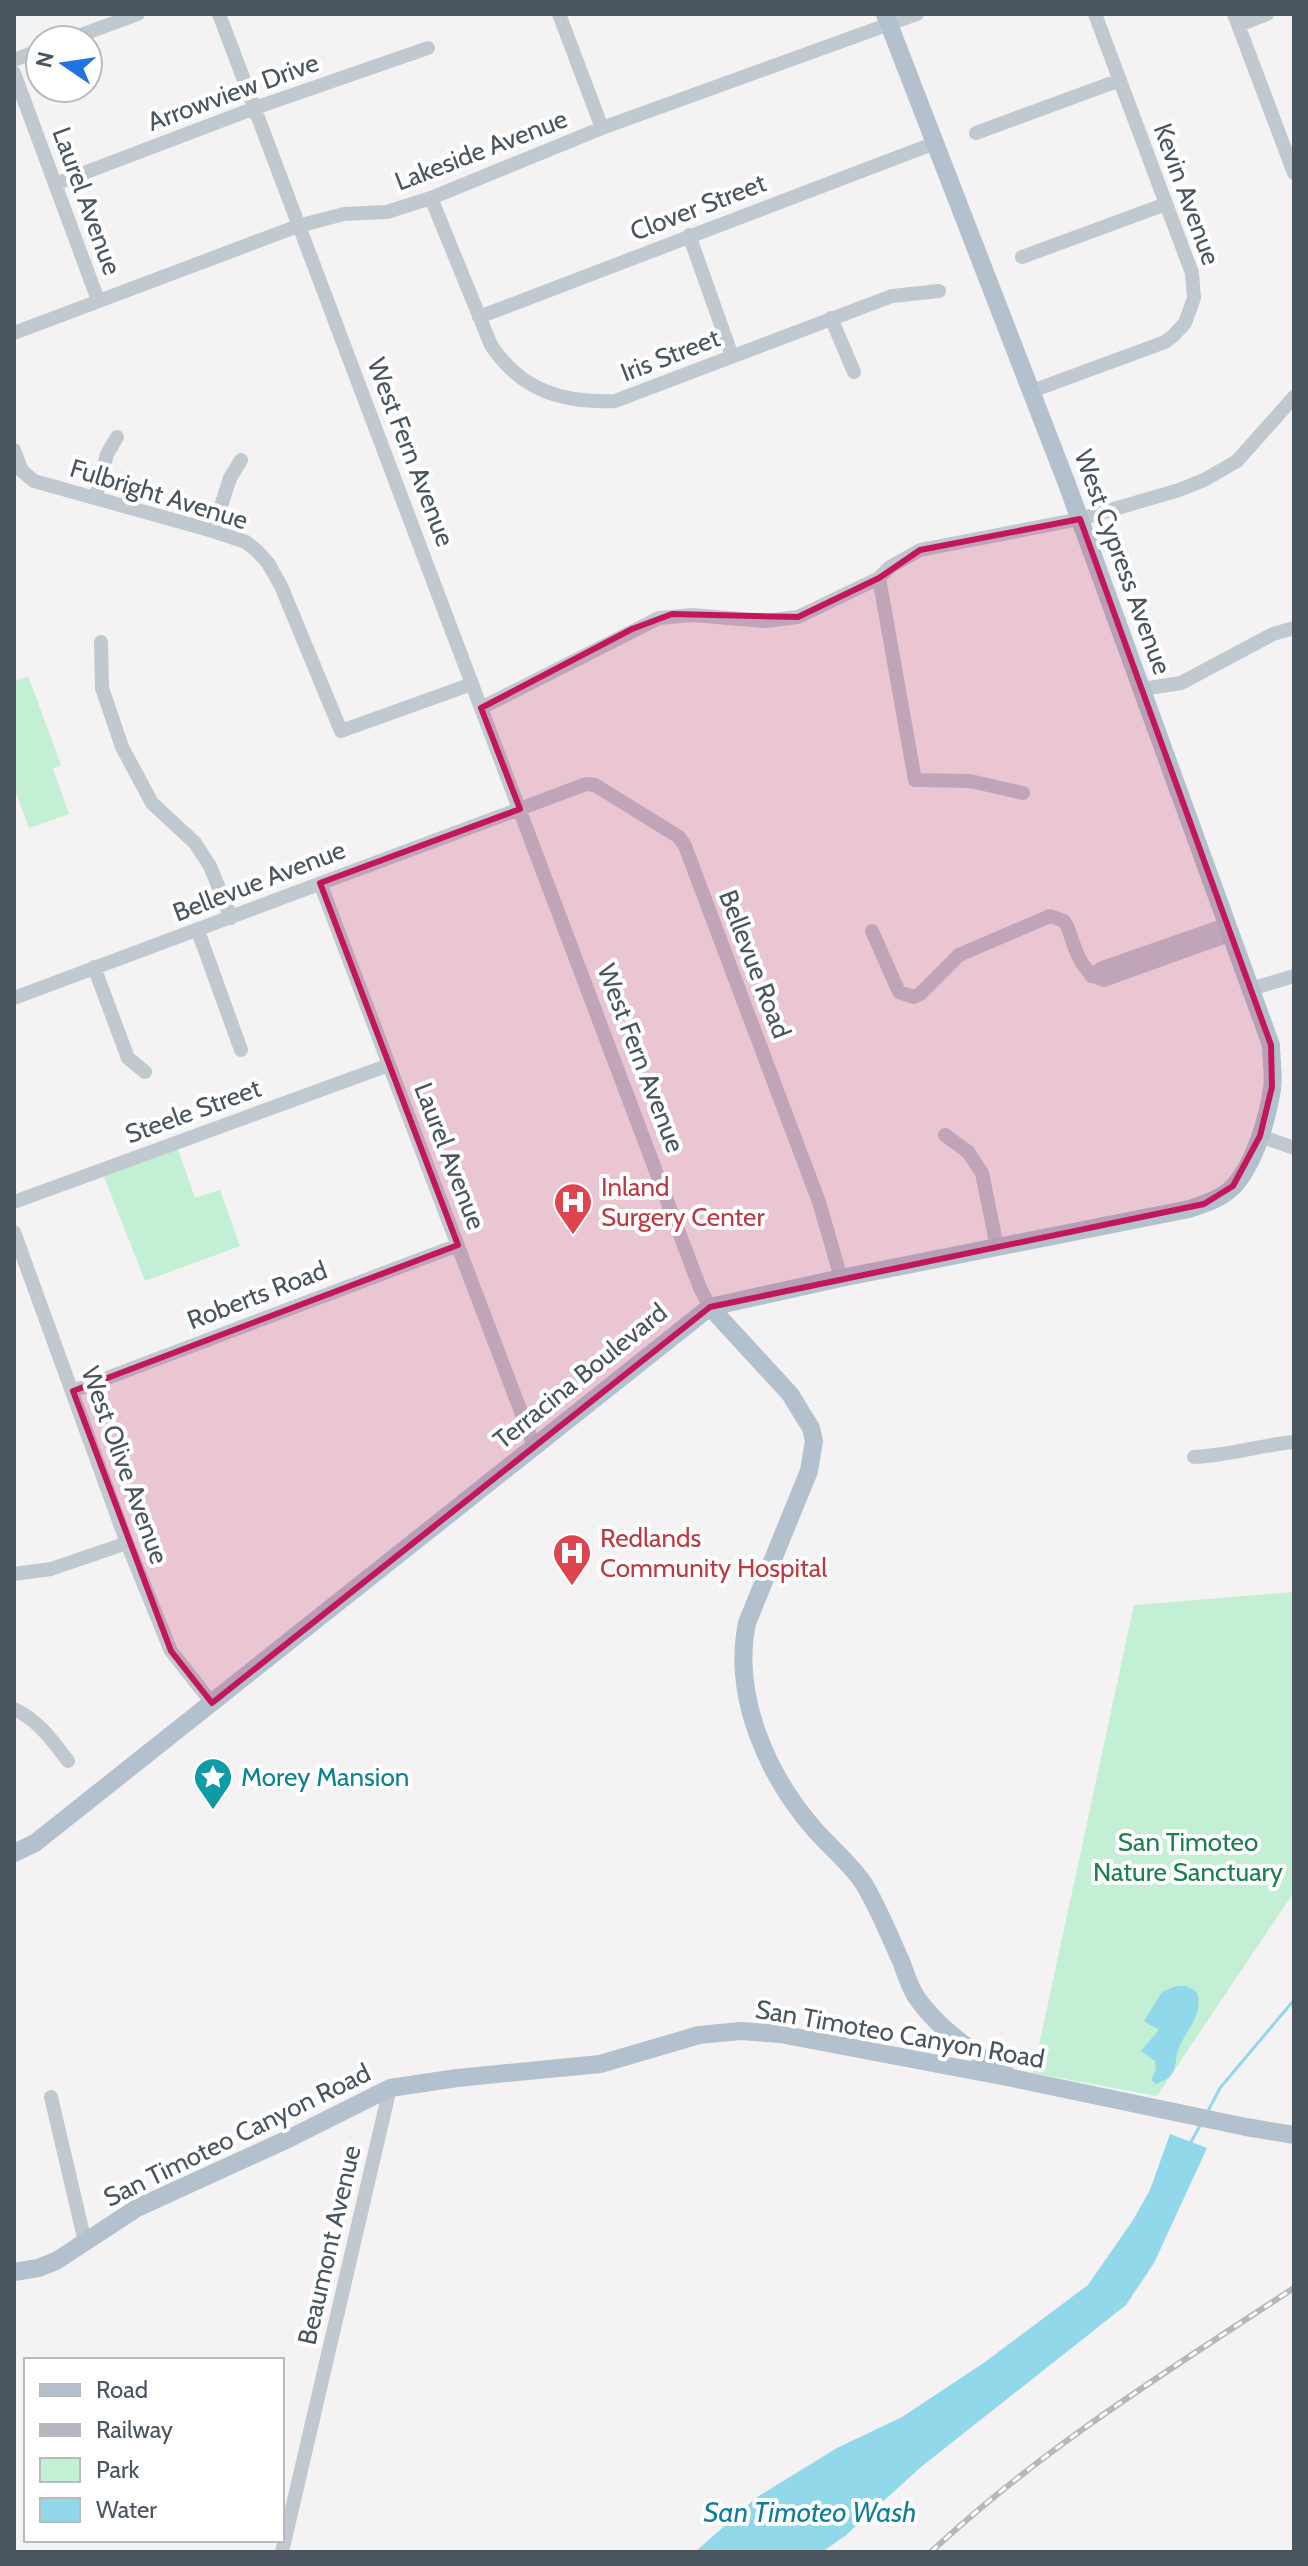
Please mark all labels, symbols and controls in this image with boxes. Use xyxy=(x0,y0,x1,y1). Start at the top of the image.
north arrow xyxy=(24,24,104,104)
street label: Arrowview Drive xyxy=(143,46,323,138)
text: N xyxy=(30,49,60,70)
street label: Lakeside Avenue xyxy=(390,102,572,198)
street label: Kevin Avenue xyxy=(1147,119,1227,269)
street label: Laurel Avenue xyxy=(45,123,129,279)
street label: Clover Street xyxy=(626,166,771,248)
street label: Iris Street xyxy=(616,321,724,388)
street label: West Fern Avenue xyxy=(360,353,462,551)
street label: West Cypress Avenue xyxy=(1067,445,1179,679)
street label: Fulbright Avenue xyxy=(66,452,252,536)
street label: Bellevue Avenue xyxy=(168,833,350,929)
street label: Bellevue Road xyxy=(712,885,798,1043)
street label: West Fern Avenue xyxy=(590,959,692,1157)
street label: Steele Street xyxy=(121,1072,265,1150)
street label: Laurel Avenue xyxy=(407,1078,493,1234)
place label: Inland Surgery Center xyxy=(601,1171,765,1233)
hospital icon: Inland Surgery Center xyxy=(552,1181,594,1236)
street label: Roberts Road xyxy=(183,1254,331,1336)
street label: Terracina Boulevard xyxy=(487,1296,673,1456)
street label: West Olive Avenue xyxy=(74,1362,176,1568)
place label: Redlands Community Hospital xyxy=(600,1522,827,1584)
hospital icon: Redlands Community Hospital xyxy=(551,1532,593,1587)
place icon: Morey Mansion xyxy=(192,1756,234,1811)
place label: Morey Mansion xyxy=(241,1761,409,1793)
park label: San Timoteo Nature Sanctuary xyxy=(1093,1826,1283,1888)
street label: San Timoteo Canyon Road xyxy=(753,1993,1047,2075)
street label: San Timoteo Canyon Road xyxy=(98,2056,376,2214)
street label: Beaumont Avenue xyxy=(291,2142,367,2348)
legend xyxy=(24,2358,284,2542)
text: Road xyxy=(96,2375,148,2404)
text: Railway xyxy=(96,2415,173,2444)
text: Park xyxy=(96,2455,139,2484)
text: Water xyxy=(96,2495,157,2524)
water label: San Timoteo Wash xyxy=(704,2495,916,2529)

